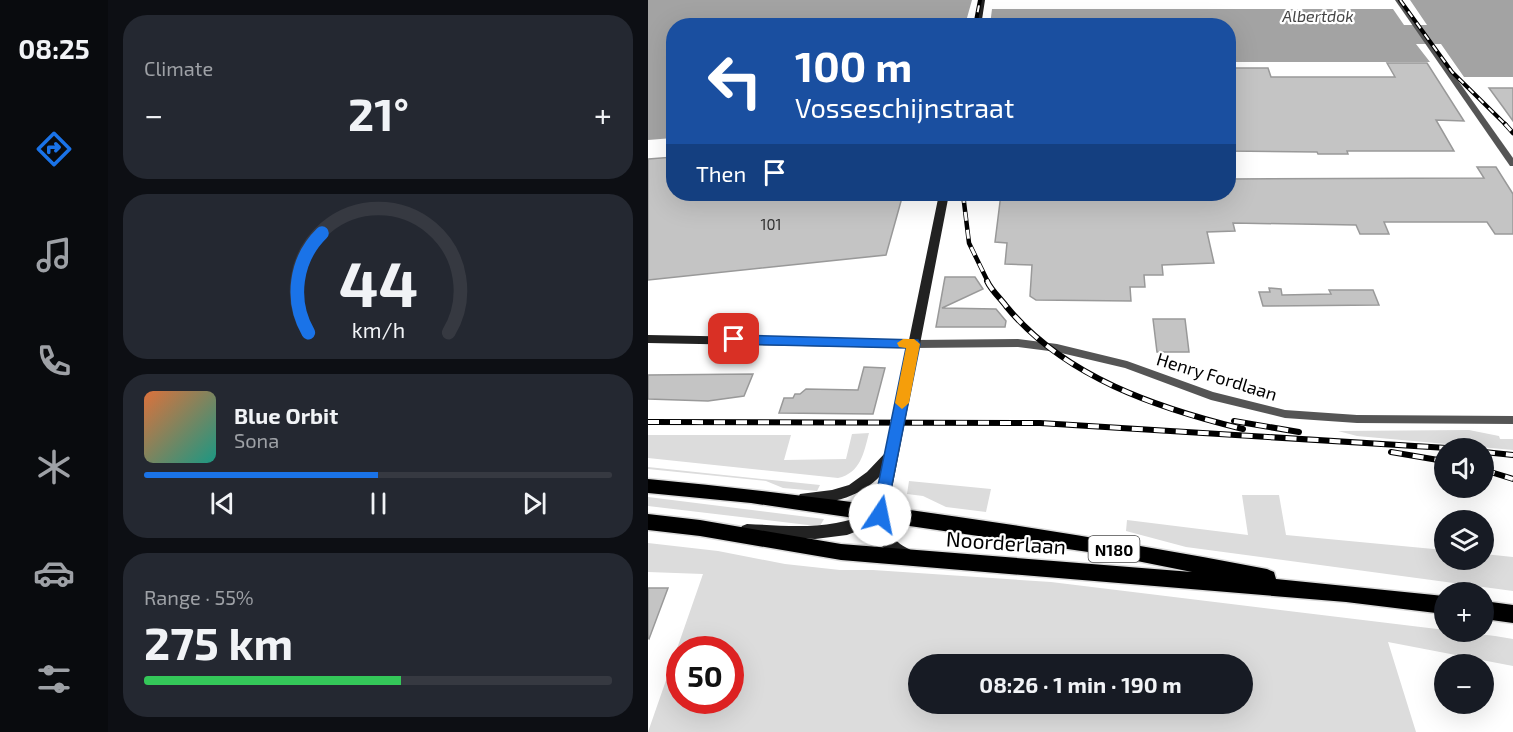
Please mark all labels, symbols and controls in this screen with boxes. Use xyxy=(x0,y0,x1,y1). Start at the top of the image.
water label: Albertdok xyxy=(1281,6,1354,25)
text: 08:25 xyxy=(18,32,90,64)
text: 100 m xyxy=(795,40,912,90)
icon: left xyxy=(696,42,774,120)
text: Climate xyxy=(144,56,213,80)
text: 21° xyxy=(348,86,409,140)
text: Vosseschijnstraat xyxy=(795,91,1014,123)
text: − xyxy=(144,94,163,134)
text: + xyxy=(594,94,612,134)
icon: directions xyxy=(33,128,75,170)
icon: arrive xyxy=(758,156,791,189)
text: Then xyxy=(696,160,746,186)
house number: 101 xyxy=(761,215,782,233)
icon: music xyxy=(33,234,75,276)
text: 44 xyxy=(338,246,418,321)
pin xyxy=(708,313,759,364)
text: km/h xyxy=(351,318,405,343)
icon: arrive xyxy=(717,322,750,355)
icon: phone xyxy=(33,340,75,382)
street label: Henry Fordlaan xyxy=(1154,347,1280,405)
text: Blue Orbit xyxy=(234,402,338,428)
text: Sona xyxy=(234,428,279,452)
map controls xyxy=(1434,438,1494,714)
button: sound xyxy=(1434,438,1494,498)
icon: climate xyxy=(33,446,75,488)
position arrow xyxy=(848,483,912,547)
icon: previous xyxy=(206,487,239,520)
icon: pause xyxy=(362,487,395,520)
icon: next xyxy=(518,487,551,520)
button: layers xyxy=(1434,510,1494,570)
street label: Noorderlaan xyxy=(945,525,1067,559)
road number: N180 xyxy=(1088,536,1140,562)
icon: car xyxy=(33,552,75,594)
button: + xyxy=(1434,582,1494,642)
text: Range · 55% xyxy=(144,585,254,609)
text: 275 km xyxy=(144,615,293,669)
speed limit sign: 50 xyxy=(666,636,744,714)
button: − xyxy=(1434,654,1494,714)
icon: filters xyxy=(33,658,75,700)
text: 08:26 · 1 min · 190 m xyxy=(979,671,1182,697)

